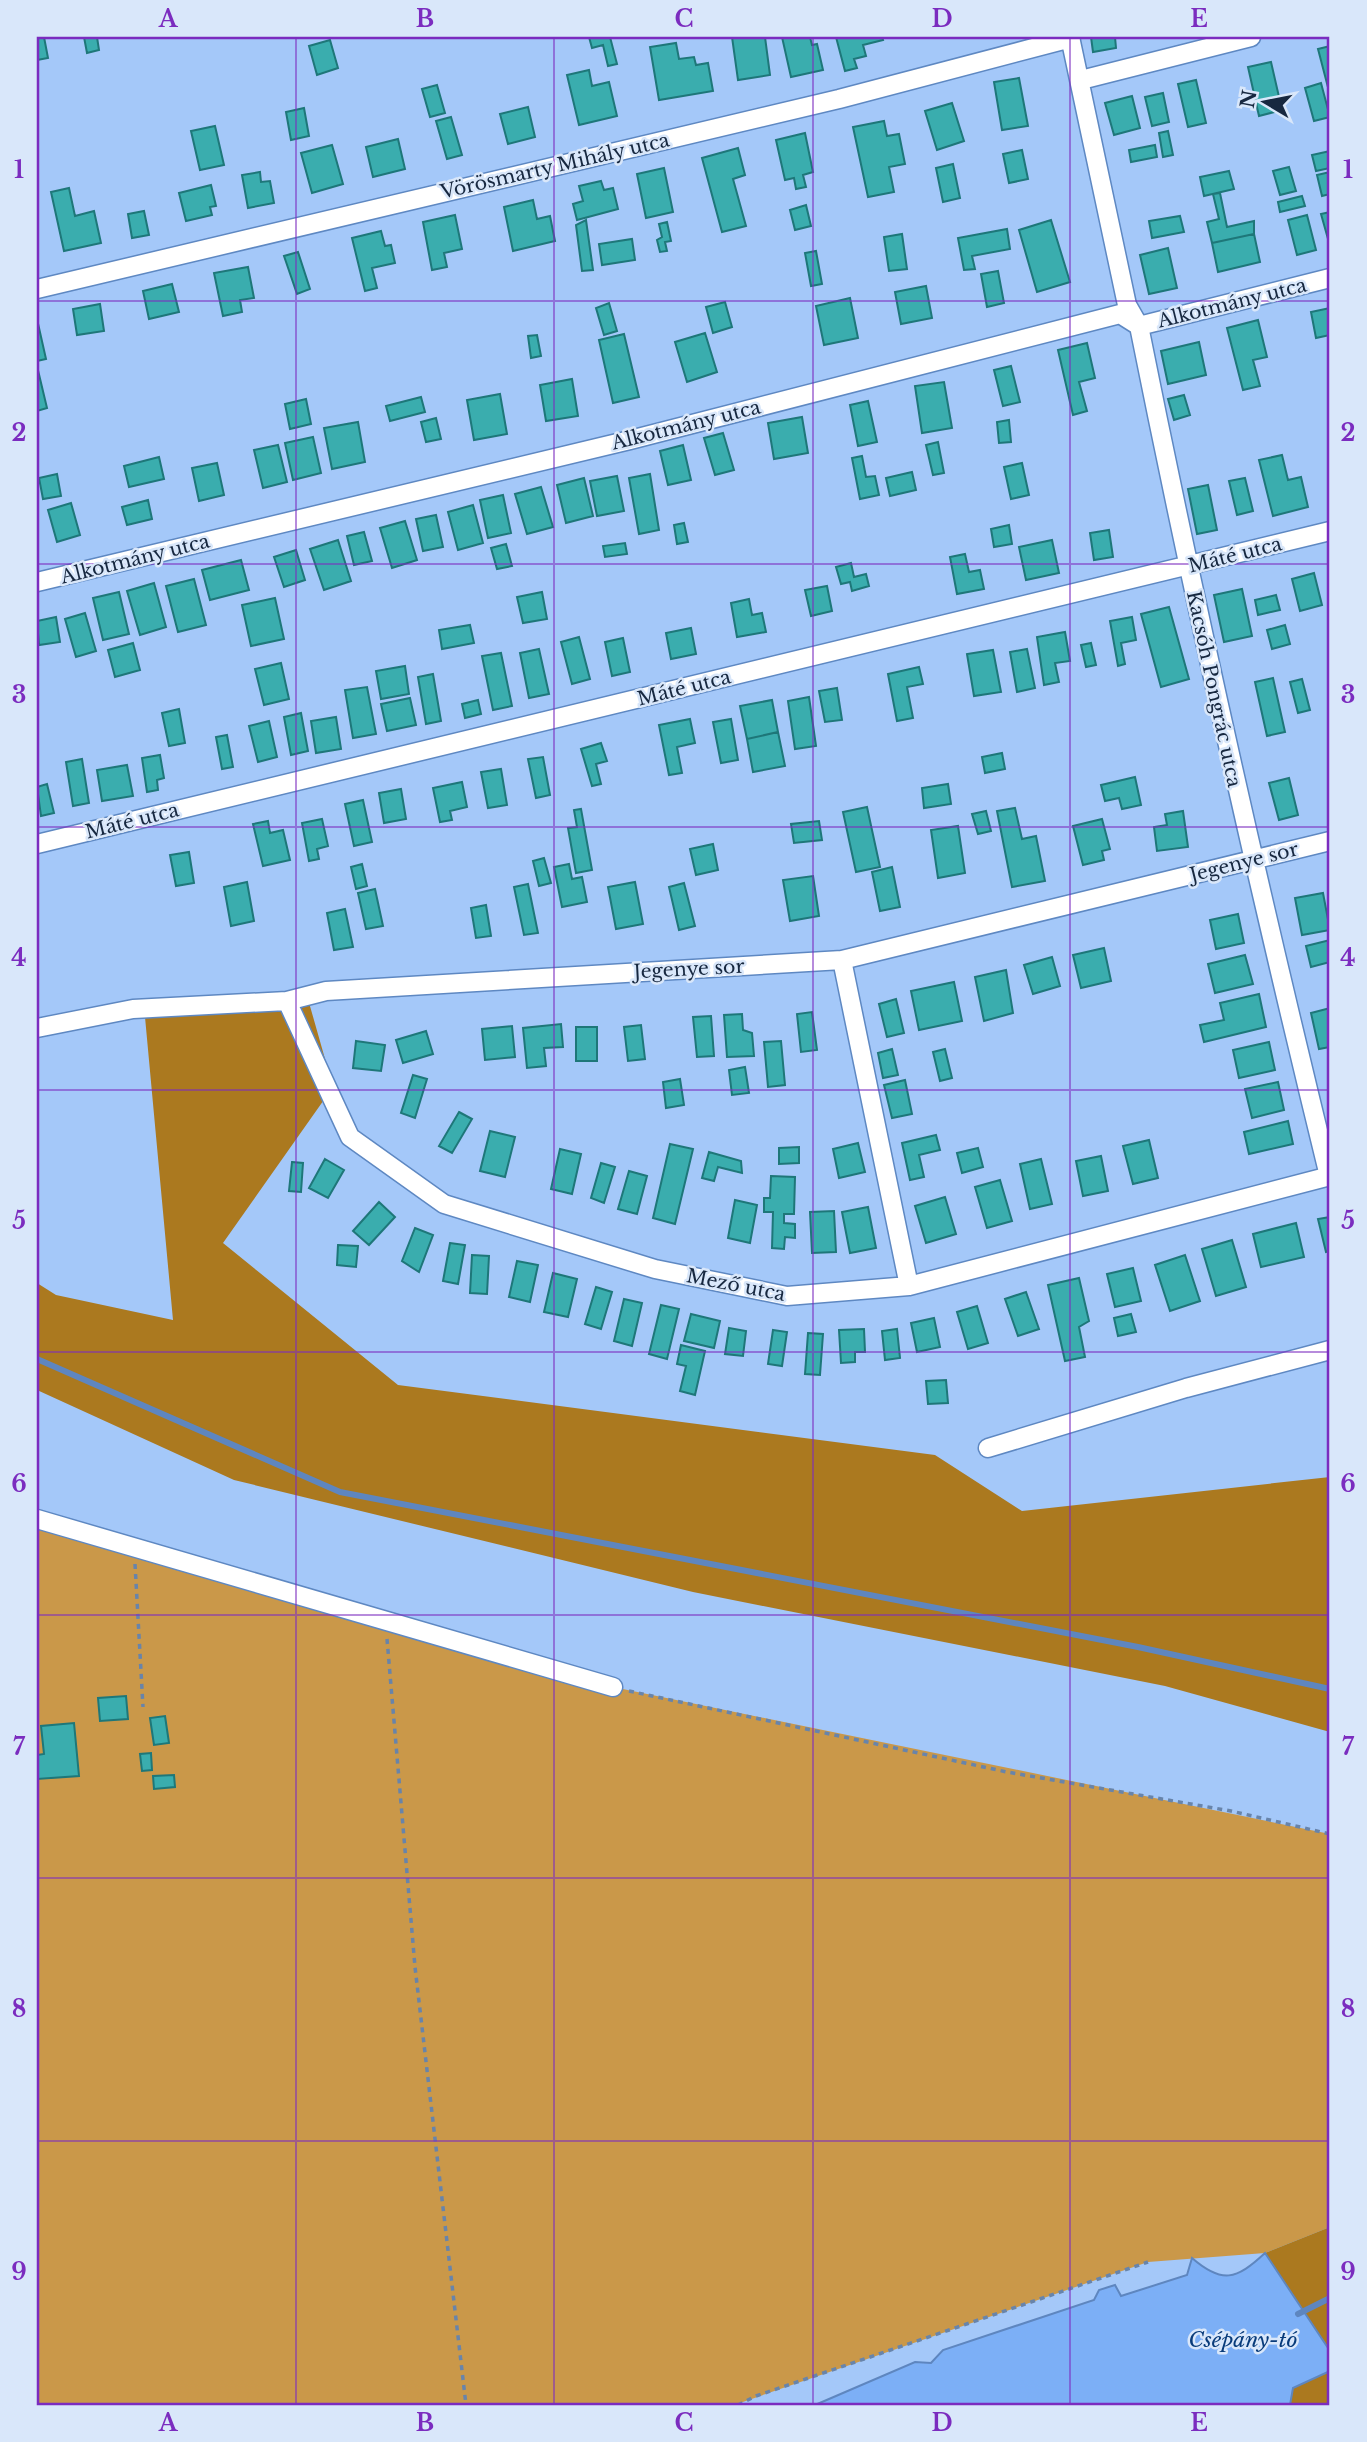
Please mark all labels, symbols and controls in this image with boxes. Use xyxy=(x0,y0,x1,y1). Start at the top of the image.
text: A xyxy=(158,5,179,33)
text: B xyxy=(416,5,434,33)
text: C xyxy=(675,5,693,33)
text: D xyxy=(931,5,953,33)
text: E xyxy=(1190,5,1208,33)
north arrow xyxy=(1230,66,1300,136)
text: N xyxy=(1236,88,1262,110)
street label: Vörösmarty Mihály utca xyxy=(437,128,672,204)
text: 1 xyxy=(14,156,24,184)
text: 1 xyxy=(1343,156,1353,184)
street label: Alkotmány utca xyxy=(1154,273,1309,333)
street label: Alkotmány utca xyxy=(608,395,763,455)
text: 2 xyxy=(12,419,26,447)
text: 2 xyxy=(1341,419,1355,447)
street label: Alkotmány utca xyxy=(57,529,212,589)
street label: Máté utca xyxy=(1186,532,1285,578)
street label: Kacsóh Pongrác utca xyxy=(1182,589,1246,790)
street label: Máté utca xyxy=(635,665,734,711)
text: 3 xyxy=(12,681,26,709)
text: 3 xyxy=(1341,681,1355,709)
street label: Máté utca xyxy=(83,798,182,844)
street label: Jegenye sor xyxy=(1184,837,1301,887)
text: 4 xyxy=(11,944,27,972)
text: 4 xyxy=(1340,944,1356,972)
street label: Jegenye sor xyxy=(630,955,745,984)
text: 5 xyxy=(12,1207,26,1235)
text: 5 xyxy=(1341,1207,1355,1235)
street label: Mező utca xyxy=(685,1264,788,1306)
text: 6 xyxy=(11,1470,27,1498)
text: 6 xyxy=(1340,1470,1356,1498)
text: 7 xyxy=(13,1733,26,1761)
text: 7 xyxy=(1342,1733,1355,1761)
text: 8 xyxy=(12,1995,26,2023)
text: 8 xyxy=(1341,1995,1355,2023)
text: 9 xyxy=(11,2258,27,2286)
text: 9 xyxy=(1340,2258,1356,2286)
water label: Csépány-tó xyxy=(1189,2327,1297,2353)
text: A xyxy=(158,2409,179,2437)
text: B xyxy=(416,2409,434,2437)
text: C xyxy=(675,2409,693,2437)
text: D xyxy=(931,2409,953,2437)
text: E xyxy=(1190,2409,1208,2437)

